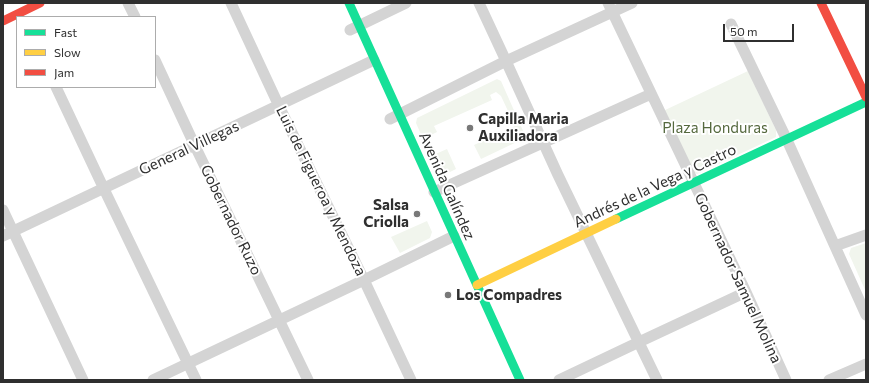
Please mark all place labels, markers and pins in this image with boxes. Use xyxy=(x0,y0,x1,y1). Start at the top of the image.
place label: Capilla Maria Auxiliadora xyxy=(478,110,569,145)
marker: Capilla Maria Auxiliadora xyxy=(465,123,475,133)
place label: Salsa Criolla xyxy=(363,196,409,231)
marker: Salsa Criolla xyxy=(412,209,422,219)
place label: Los Compadres xyxy=(456,286,562,304)
marker: Los Compadres xyxy=(443,290,453,300)

